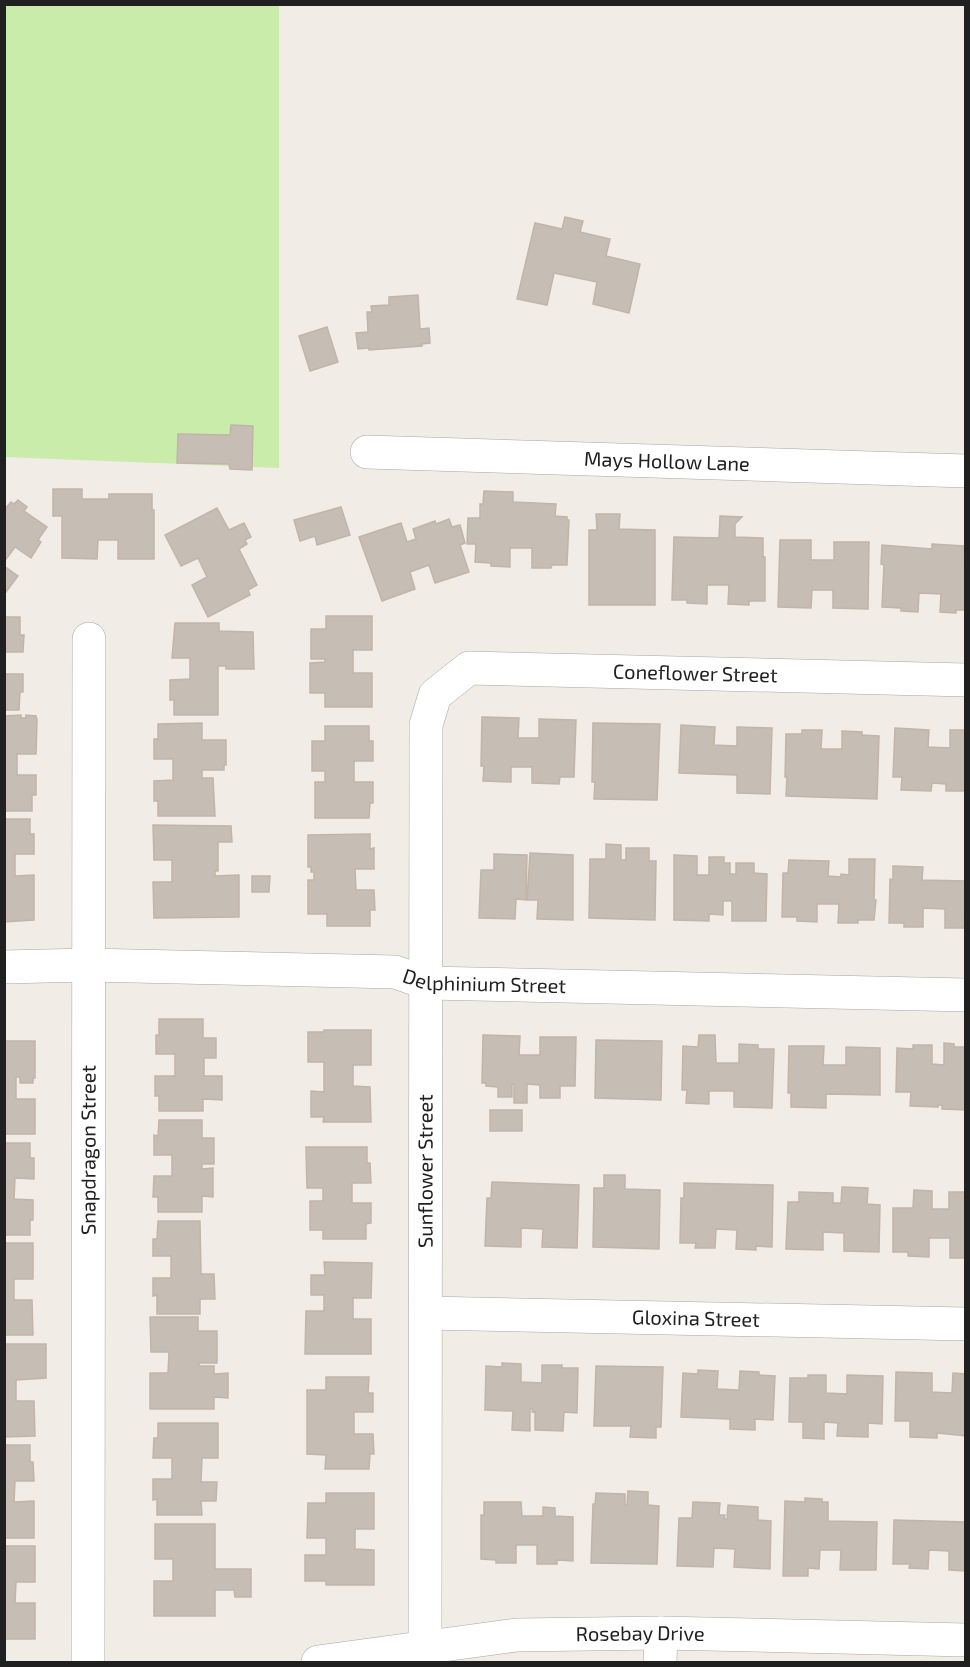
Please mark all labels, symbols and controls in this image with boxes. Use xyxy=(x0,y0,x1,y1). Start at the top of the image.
street label: Mays Hollow Lane xyxy=(584,446,750,475)
street label: Coneflower Street xyxy=(613,658,778,686)
street label: Delphinium Street xyxy=(400,963,567,997)
street label: Snapdragon Street xyxy=(75,1065,100,1235)
street label: Sunflower Street xyxy=(412,1094,437,1248)
street label: Gloxina Street xyxy=(632,1304,761,1331)
street label: Rosebay Drive xyxy=(575,1620,705,1645)

